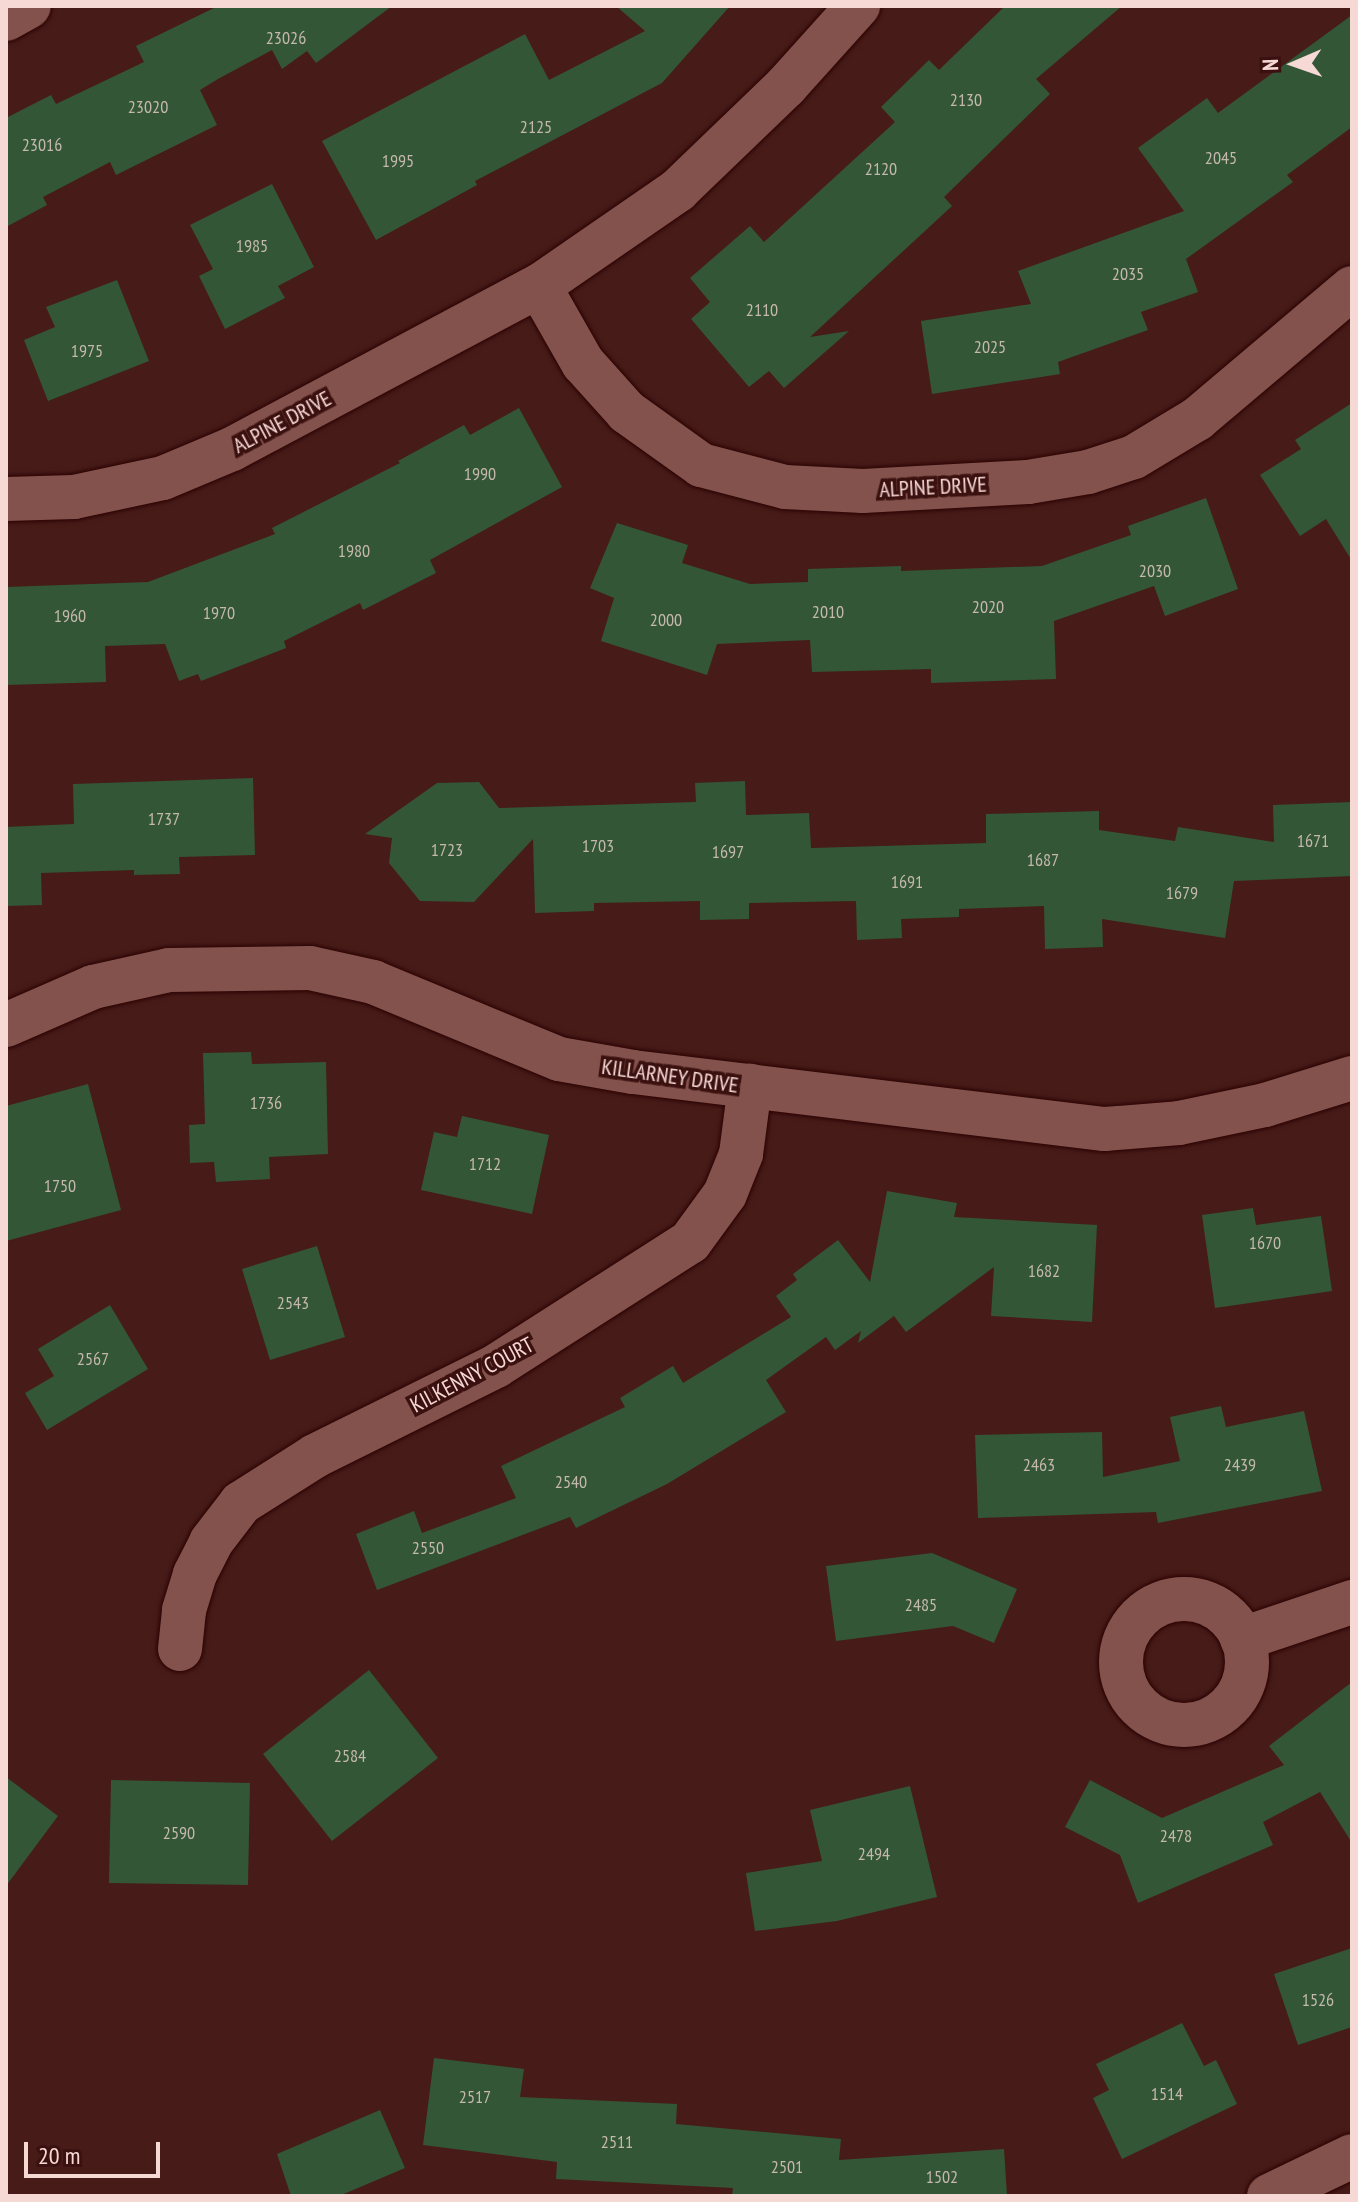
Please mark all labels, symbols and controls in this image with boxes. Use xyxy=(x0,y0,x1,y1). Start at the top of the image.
north arrow xyxy=(1254,24,1334,104)
house number: 23026 xyxy=(266,27,306,49)
text: N xyxy=(1256,58,1284,71)
house number: 2130 xyxy=(950,89,982,111)
house number: 23020 xyxy=(128,96,168,118)
house number: 2125 xyxy=(520,116,552,138)
house number: 23016 xyxy=(22,134,62,156)
house number: 2045 xyxy=(1205,147,1237,169)
house number: 1995 xyxy=(382,150,414,172)
house number: 2120 xyxy=(865,158,897,180)
house number: 1985 xyxy=(236,235,268,257)
house number: 2035 xyxy=(1112,263,1144,285)
house number: 2110 xyxy=(746,299,778,321)
house number: 2025 xyxy=(974,336,1006,358)
house number: 1975 xyxy=(71,340,103,362)
street label: ALPINE DRIVE xyxy=(228,385,336,459)
house number: 1990 xyxy=(464,463,496,485)
street label: ALPINE DRIVE xyxy=(879,471,987,503)
house number: 1980 xyxy=(338,540,370,562)
house number: 2030 xyxy=(1139,560,1171,582)
house number: 2020 xyxy=(972,596,1004,618)
house number: 2010 xyxy=(812,601,844,623)
house number: 1970 xyxy=(203,602,235,624)
house number: 1960 xyxy=(54,605,86,627)
house number: 2000 xyxy=(650,609,682,631)
house number: 1737 xyxy=(148,808,180,830)
house number: 1671 xyxy=(1297,830,1329,852)
house number: 1703 xyxy=(582,835,614,857)
house number: 1723 xyxy=(431,839,463,861)
house number: 1697 xyxy=(712,841,744,863)
house number: 1687 xyxy=(1027,849,1059,871)
house number: 1691 xyxy=(891,871,923,893)
house number: 1679 xyxy=(1166,882,1198,904)
street label: KILLARNEY DRIVE xyxy=(600,1053,740,1099)
house number: 1736 xyxy=(250,1092,282,1114)
house number: 1712 xyxy=(469,1153,501,1175)
house number: 1750 xyxy=(44,1175,76,1197)
house number: 1670 xyxy=(1249,1232,1281,1254)
house number: 1682 xyxy=(1028,1260,1060,1282)
house number: 2543 xyxy=(277,1292,309,1314)
street label: KILKENNY COURT xyxy=(406,1331,538,1419)
house number: 2567 xyxy=(77,1348,109,1370)
house number: 2463 xyxy=(1023,1454,1055,1476)
house number: 2439 xyxy=(1224,1454,1256,1476)
house number: 2540 xyxy=(555,1471,587,1493)
house number: 2550 xyxy=(412,1537,444,1559)
house number: 2485 xyxy=(905,1594,937,1616)
house number: 2584 xyxy=(334,1745,366,1767)
house number: 2590 xyxy=(163,1822,195,1844)
house number: 2478 xyxy=(1160,1825,1192,1847)
house number: 2494 xyxy=(858,1843,890,1865)
house number: 1526 xyxy=(1302,1989,1334,2011)
house number: 1514 xyxy=(1151,2083,1183,2105)
house number: 2517 xyxy=(459,2086,491,2108)
scale bar xyxy=(28,2126,164,2176)
house number: 2511 xyxy=(601,2131,633,2153)
text: 20 m xyxy=(38,2140,80,2171)
house number: 2501 xyxy=(771,2156,803,2178)
house number: 1502 xyxy=(926,2166,958,2188)

